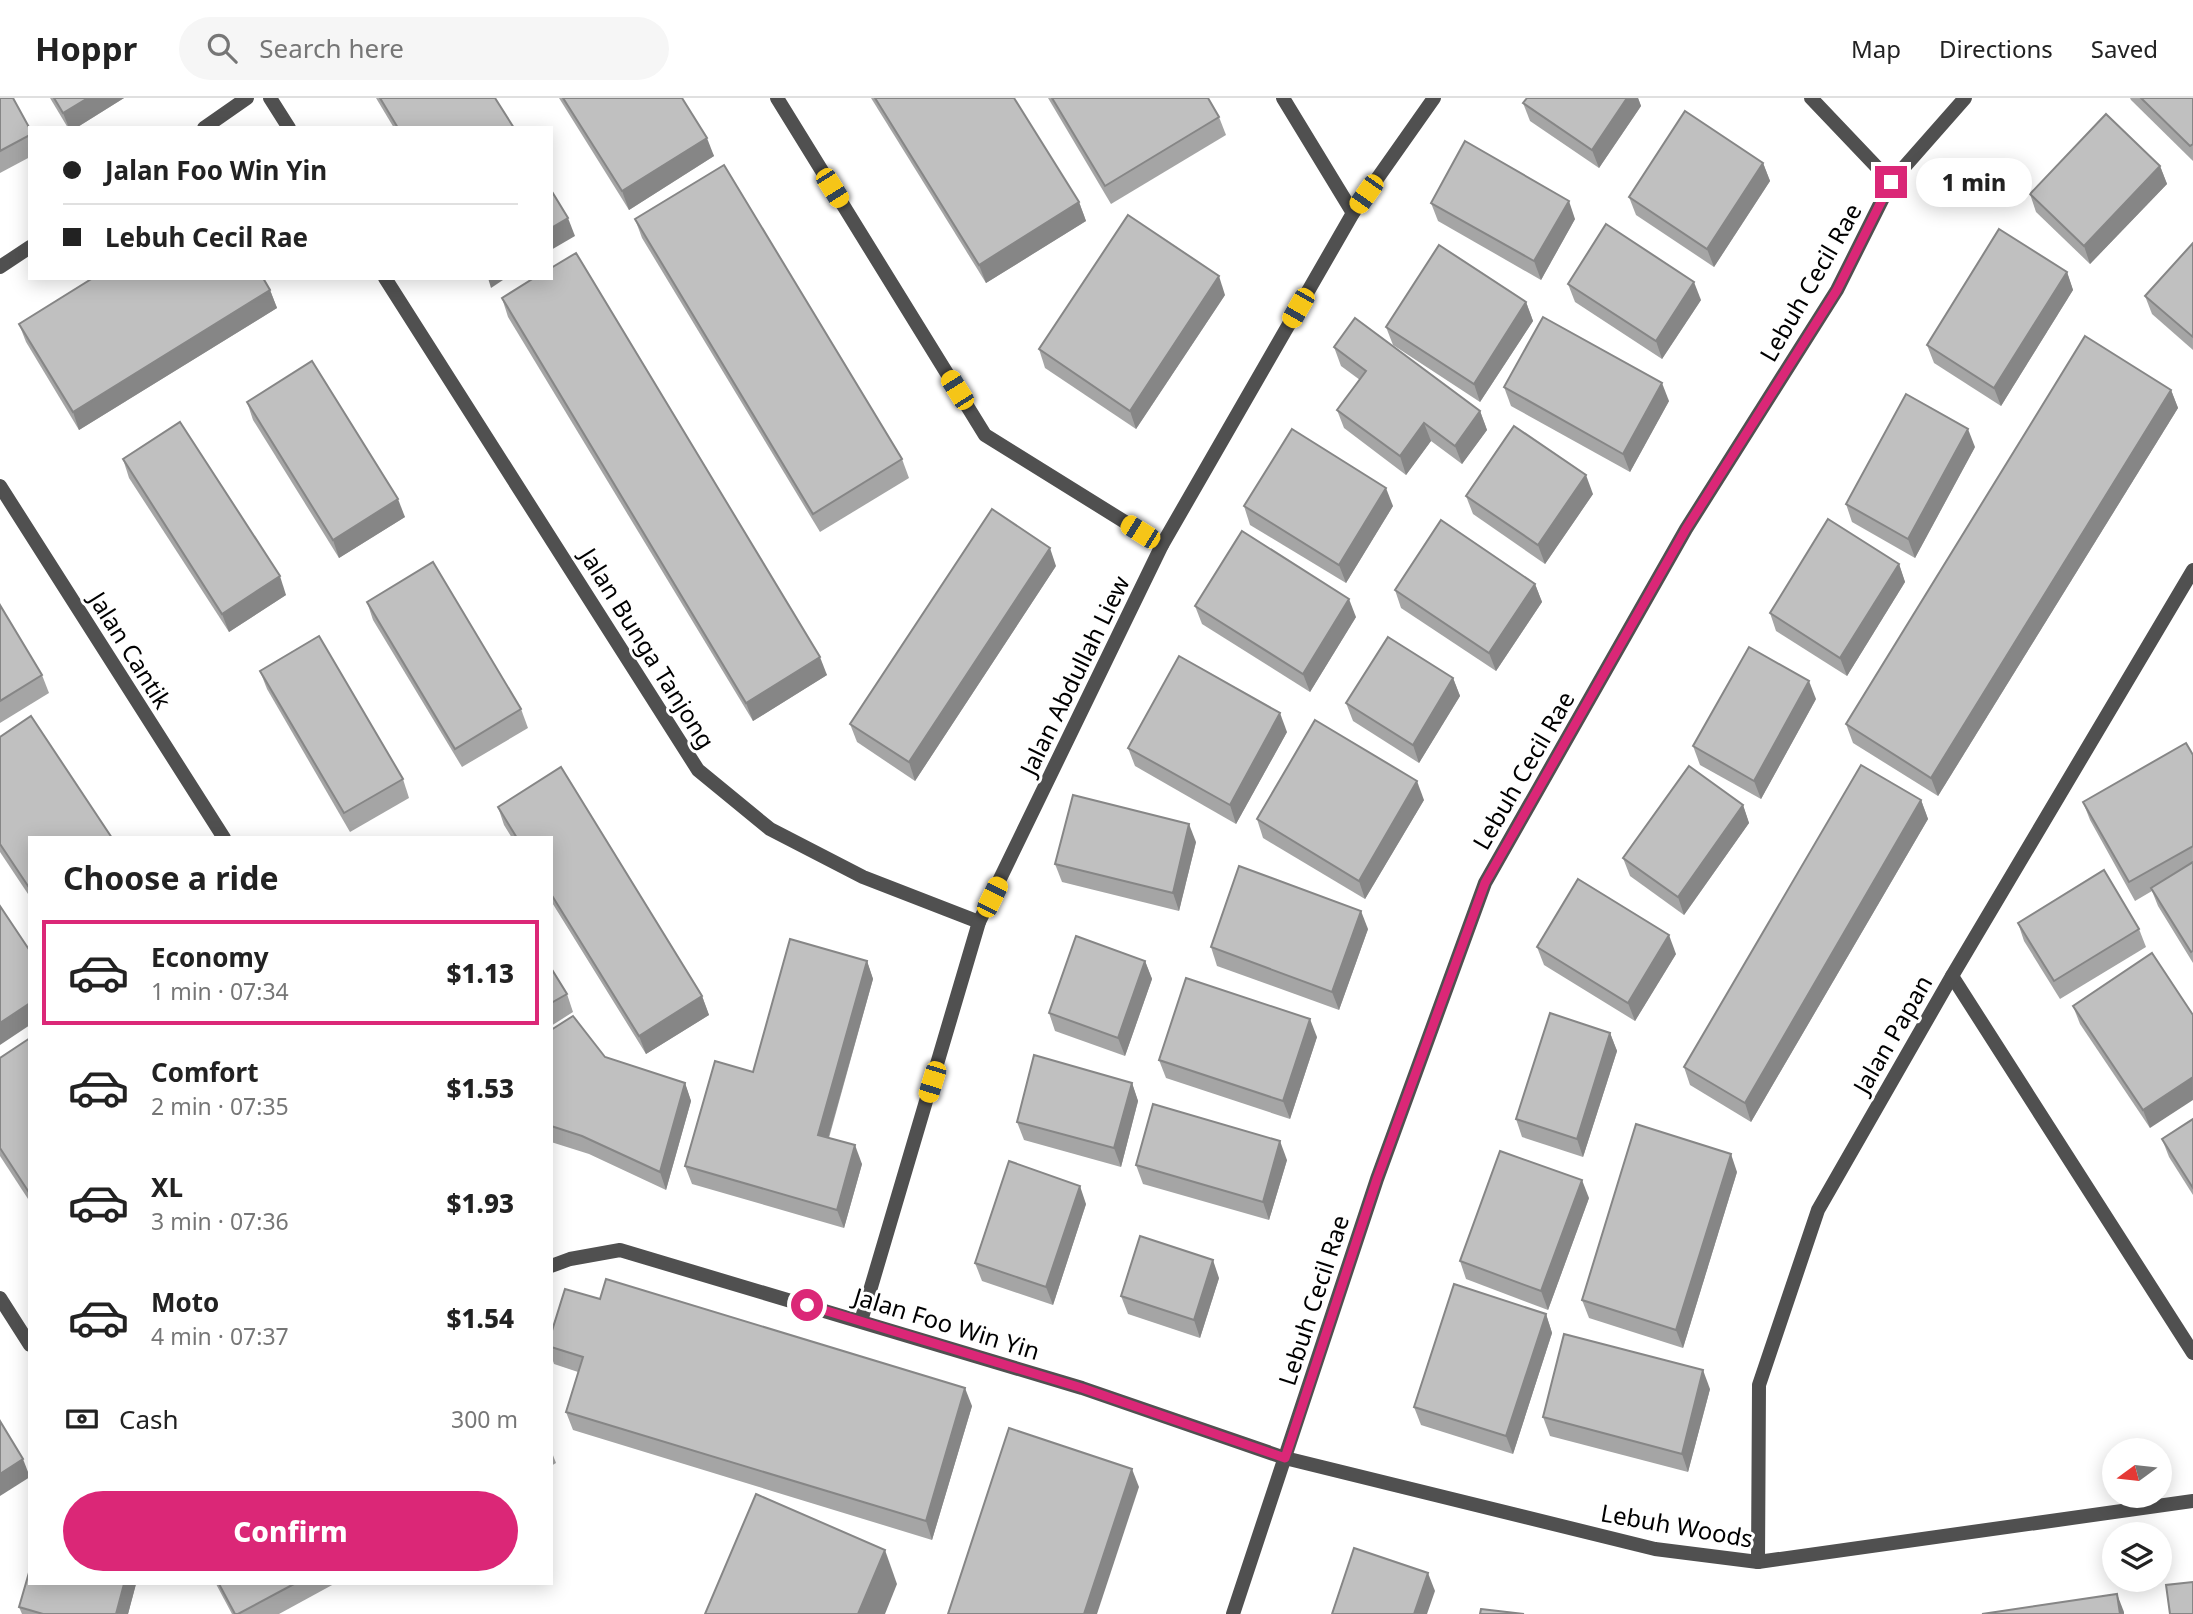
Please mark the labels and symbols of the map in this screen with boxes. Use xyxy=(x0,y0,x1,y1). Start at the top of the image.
callout: 1 min xyxy=(1916,158,2031,206)
car xyxy=(812,165,853,211)
route end xyxy=(1875,166,1907,198)
car xyxy=(1346,171,1387,217)
street label: Lebuh Cecil Rae xyxy=(1751,197,1869,367)
car xyxy=(1279,285,1318,331)
car xyxy=(937,367,978,413)
car xyxy=(1117,512,1164,552)
street label: Jalan Bunga Tanjong xyxy=(572,540,723,754)
street label: Jalan Abdullah Liew xyxy=(1011,570,1137,782)
street label: Jalan Cantik xyxy=(81,584,180,715)
street label: Lebuh Cecil Rae xyxy=(1464,685,1582,855)
car xyxy=(974,874,1011,920)
street label: Jalan Papan xyxy=(1844,969,1939,1101)
car xyxy=(916,1059,949,1105)
street label: Lebuh Cecil Rae xyxy=(1270,1210,1356,1390)
street label: Jalan Foo Win Yin xyxy=(848,1278,1044,1367)
route start xyxy=(791,1289,823,1321)
north arrow xyxy=(2102,1438,2172,1508)
street label: Lebuh Woods xyxy=(1598,1495,1756,1555)

